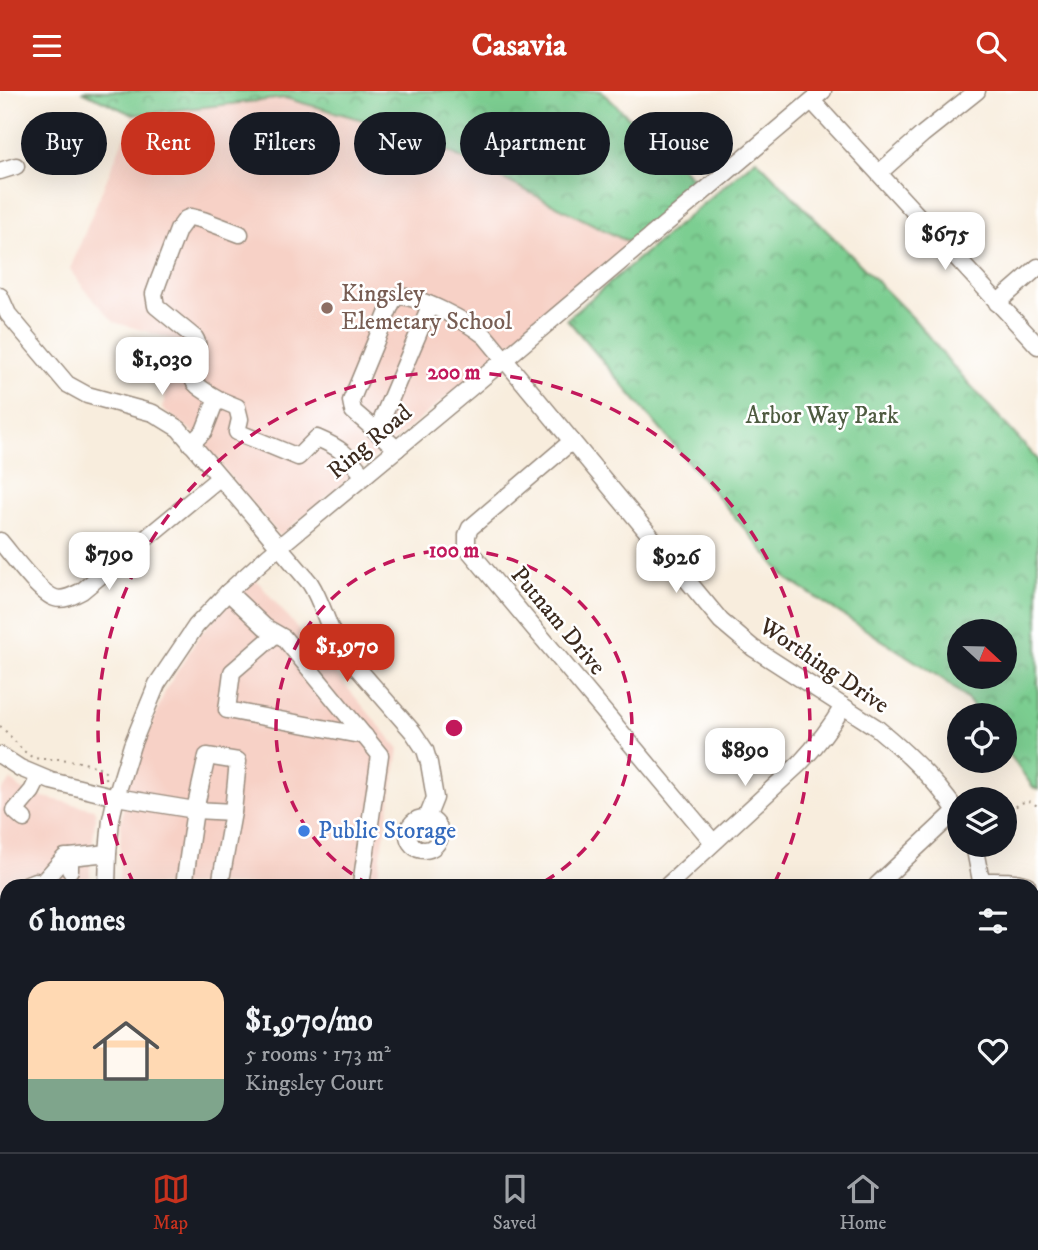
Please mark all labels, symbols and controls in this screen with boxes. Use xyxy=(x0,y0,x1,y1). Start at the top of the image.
text: Casavia xyxy=(472,26,566,66)
icon: menu xyxy=(28,27,66,65)
icon: search xyxy=(972,27,1010,65)
chip: Buy xyxy=(21,112,107,175)
chip: Rent xyxy=(121,112,215,175)
chip: Filters xyxy=(229,112,340,175)
chip: New xyxy=(354,112,446,175)
chip: Apartment xyxy=(460,112,610,175)
chip: House xyxy=(624,112,733,175)
pin: $675 xyxy=(904,213,986,272)
text: $675 xyxy=(921,220,969,249)
place label: Kingsley Elemetary School xyxy=(341,279,513,337)
marker: Kingsley Elemetary School xyxy=(319,300,335,316)
pin: $1,030 xyxy=(105,337,219,397)
text: $1,030 xyxy=(132,345,192,374)
text: 200 m xyxy=(427,360,481,386)
street label: Ring Road xyxy=(322,398,418,486)
park label: Arbor Way Park xyxy=(745,401,899,431)
pin: $790 xyxy=(68,533,150,592)
pin: $926 xyxy=(635,535,717,595)
text: 100 m xyxy=(429,538,479,564)
text: $790 xyxy=(85,540,133,569)
text: $926 xyxy=(652,543,700,572)
street label: Putnam Drive xyxy=(504,561,612,681)
street label: Worthing Drive xyxy=(752,611,895,721)
north arrow xyxy=(947,619,1017,689)
map controls xyxy=(947,619,1017,857)
pin: $1,970 xyxy=(290,625,404,684)
text: $1,970 xyxy=(315,632,379,661)
button: locate xyxy=(947,703,1017,773)
centre of rings xyxy=(442,716,466,740)
pin: $890 xyxy=(704,729,786,788)
text: $890 xyxy=(721,736,769,765)
button: layers xyxy=(947,787,1017,857)
place label: Public Storage xyxy=(318,816,456,846)
marker: Public Storage xyxy=(296,823,312,839)
icon: filters xyxy=(974,902,1012,940)
text: 6 homes xyxy=(28,903,125,940)
text: $1,970/mo xyxy=(245,1003,373,1040)
icon: home xyxy=(84,1009,168,1093)
icon: heart xyxy=(974,1032,1012,1070)
text: 5 rooms · 173 m² xyxy=(245,1040,391,1069)
text: Kingsley Court xyxy=(245,1069,384,1098)
tab: Map xyxy=(152,1170,190,1235)
tab: Saved xyxy=(493,1170,536,1235)
tab: Home xyxy=(839,1170,886,1235)

